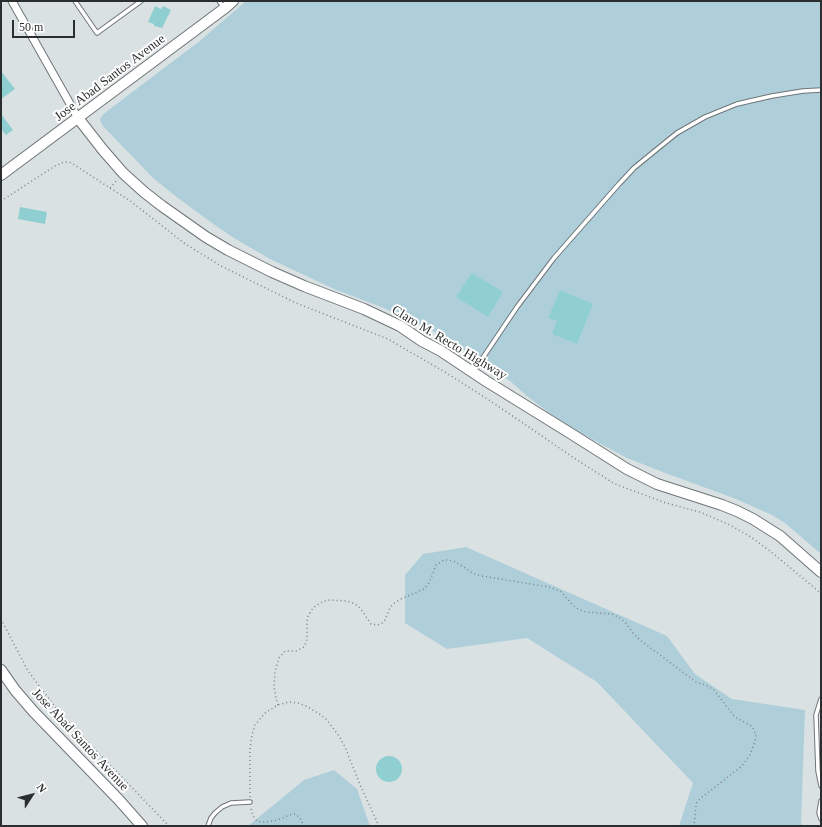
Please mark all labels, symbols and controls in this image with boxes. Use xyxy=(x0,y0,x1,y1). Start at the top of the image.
scale bar xyxy=(14,12,77,38)
text: 50 m xyxy=(19,20,43,34)
street label: Jose Abad Santos Avenue xyxy=(52,31,168,125)
street label: Claro M. Recto Highway xyxy=(389,302,509,384)
street label: Jose Abad Santos Avenue xyxy=(28,686,132,794)
north arrow xyxy=(12,775,52,815)
text: N xyxy=(35,781,49,795)

